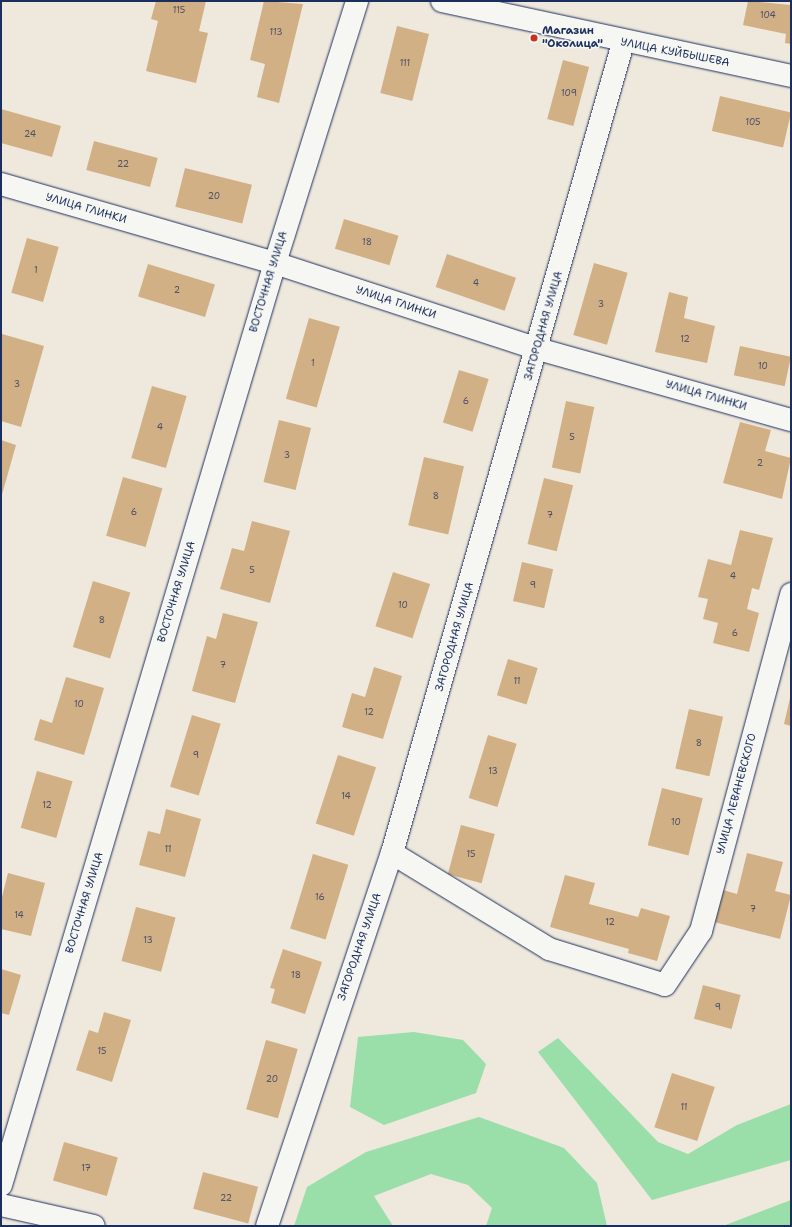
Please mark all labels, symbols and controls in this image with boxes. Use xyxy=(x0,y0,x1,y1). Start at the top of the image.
house number: 115 xyxy=(173,5,185,15)
house number: 104 xyxy=(760,10,776,20)
place label: Магазин "Околица" xyxy=(542,25,603,51)
house number: 113 xyxy=(269,27,283,37)
marker: Магазин "Околица" xyxy=(529,33,539,43)
street label: УЛИЦА КУЙБЫШЕВА xyxy=(619,36,731,70)
house number: 111 xyxy=(400,58,410,68)
house number: 109 xyxy=(561,88,577,98)
house number: 105 xyxy=(745,117,761,127)
house number: 24 xyxy=(24,129,36,139)
house number: 22 xyxy=(117,159,129,169)
street label: УЛИЦА ГЛИНКИ xyxy=(44,191,128,227)
house number: 20 xyxy=(208,191,220,201)
street label: ВОСТОЧНАЯ УЛИЦА xyxy=(247,230,291,334)
house number: 18 xyxy=(362,237,372,247)
house number: 1 xyxy=(34,265,38,275)
street label: ЗАГОРОДНАЯ УЛИЦА xyxy=(522,270,566,382)
house number: 4 xyxy=(473,278,479,288)
street label: УЛИЦА ГЛИНКИ xyxy=(354,284,438,322)
house number: 2 xyxy=(174,285,180,295)
house number: 3 xyxy=(598,299,604,309)
house number: 12 xyxy=(680,334,690,344)
house number: 1 xyxy=(311,358,315,368)
house number: 10 xyxy=(758,361,768,371)
street label: УЛИЦА ГЛИНКИ xyxy=(664,378,748,414)
house number: 3 xyxy=(14,379,20,389)
house number: 6 xyxy=(463,396,469,406)
house number: 4 xyxy=(157,422,163,432)
house number: 5 xyxy=(569,432,575,442)
house number: 3 xyxy=(284,450,290,460)
house number: 2 xyxy=(757,458,763,468)
house number: 8 xyxy=(433,491,439,501)
house number: 6 xyxy=(131,507,137,517)
house number: 7 xyxy=(547,510,553,520)
street label: ВОСТОЧНАЯ УЛИЦА xyxy=(155,540,199,644)
house number: 5 xyxy=(249,565,255,575)
house number: 4 xyxy=(730,571,736,581)
house number: 9 xyxy=(530,580,536,590)
street label: ЗАГОРОДНАЯ УЛИЦА xyxy=(433,581,477,693)
house number: 10 xyxy=(398,600,408,610)
house number: 8 xyxy=(99,615,105,625)
house number: 6 xyxy=(732,628,738,638)
house number: 7 xyxy=(220,660,226,670)
house number: 11 xyxy=(513,676,521,686)
house number: 10 xyxy=(74,699,84,709)
house number: 12 xyxy=(364,707,374,717)
street label: УЛИЦА ЛЕВАНЕВСКОГО xyxy=(714,732,760,856)
house number: 8 xyxy=(696,738,702,748)
house number: 9 xyxy=(193,750,199,760)
house number: 13 xyxy=(488,766,498,776)
house number: 14 xyxy=(341,791,351,801)
house number: 12 xyxy=(42,800,52,810)
house number: 10 xyxy=(671,817,681,827)
house number: 11 xyxy=(164,844,172,854)
house number: 15 xyxy=(466,849,476,859)
street label: ВОСТОЧНАЯ УЛИЦА xyxy=(63,851,107,955)
street label: ЗАГОРОДНАЯ УЛИЦА xyxy=(335,891,385,1003)
house number: 16 xyxy=(315,892,325,902)
house number: 7 xyxy=(750,904,756,914)
house number: 14 xyxy=(14,910,24,920)
house number: 12 xyxy=(605,917,615,927)
house number: 13 xyxy=(143,935,153,945)
house number: 18 xyxy=(291,970,301,980)
house number: 9 xyxy=(715,1002,721,1012)
house number: 15 xyxy=(97,1046,107,1056)
house number: 20 xyxy=(266,1074,278,1084)
house number: 11 xyxy=(680,1102,688,1112)
house number: 17 xyxy=(81,1163,91,1173)
house number: 22 xyxy=(220,1193,232,1203)

